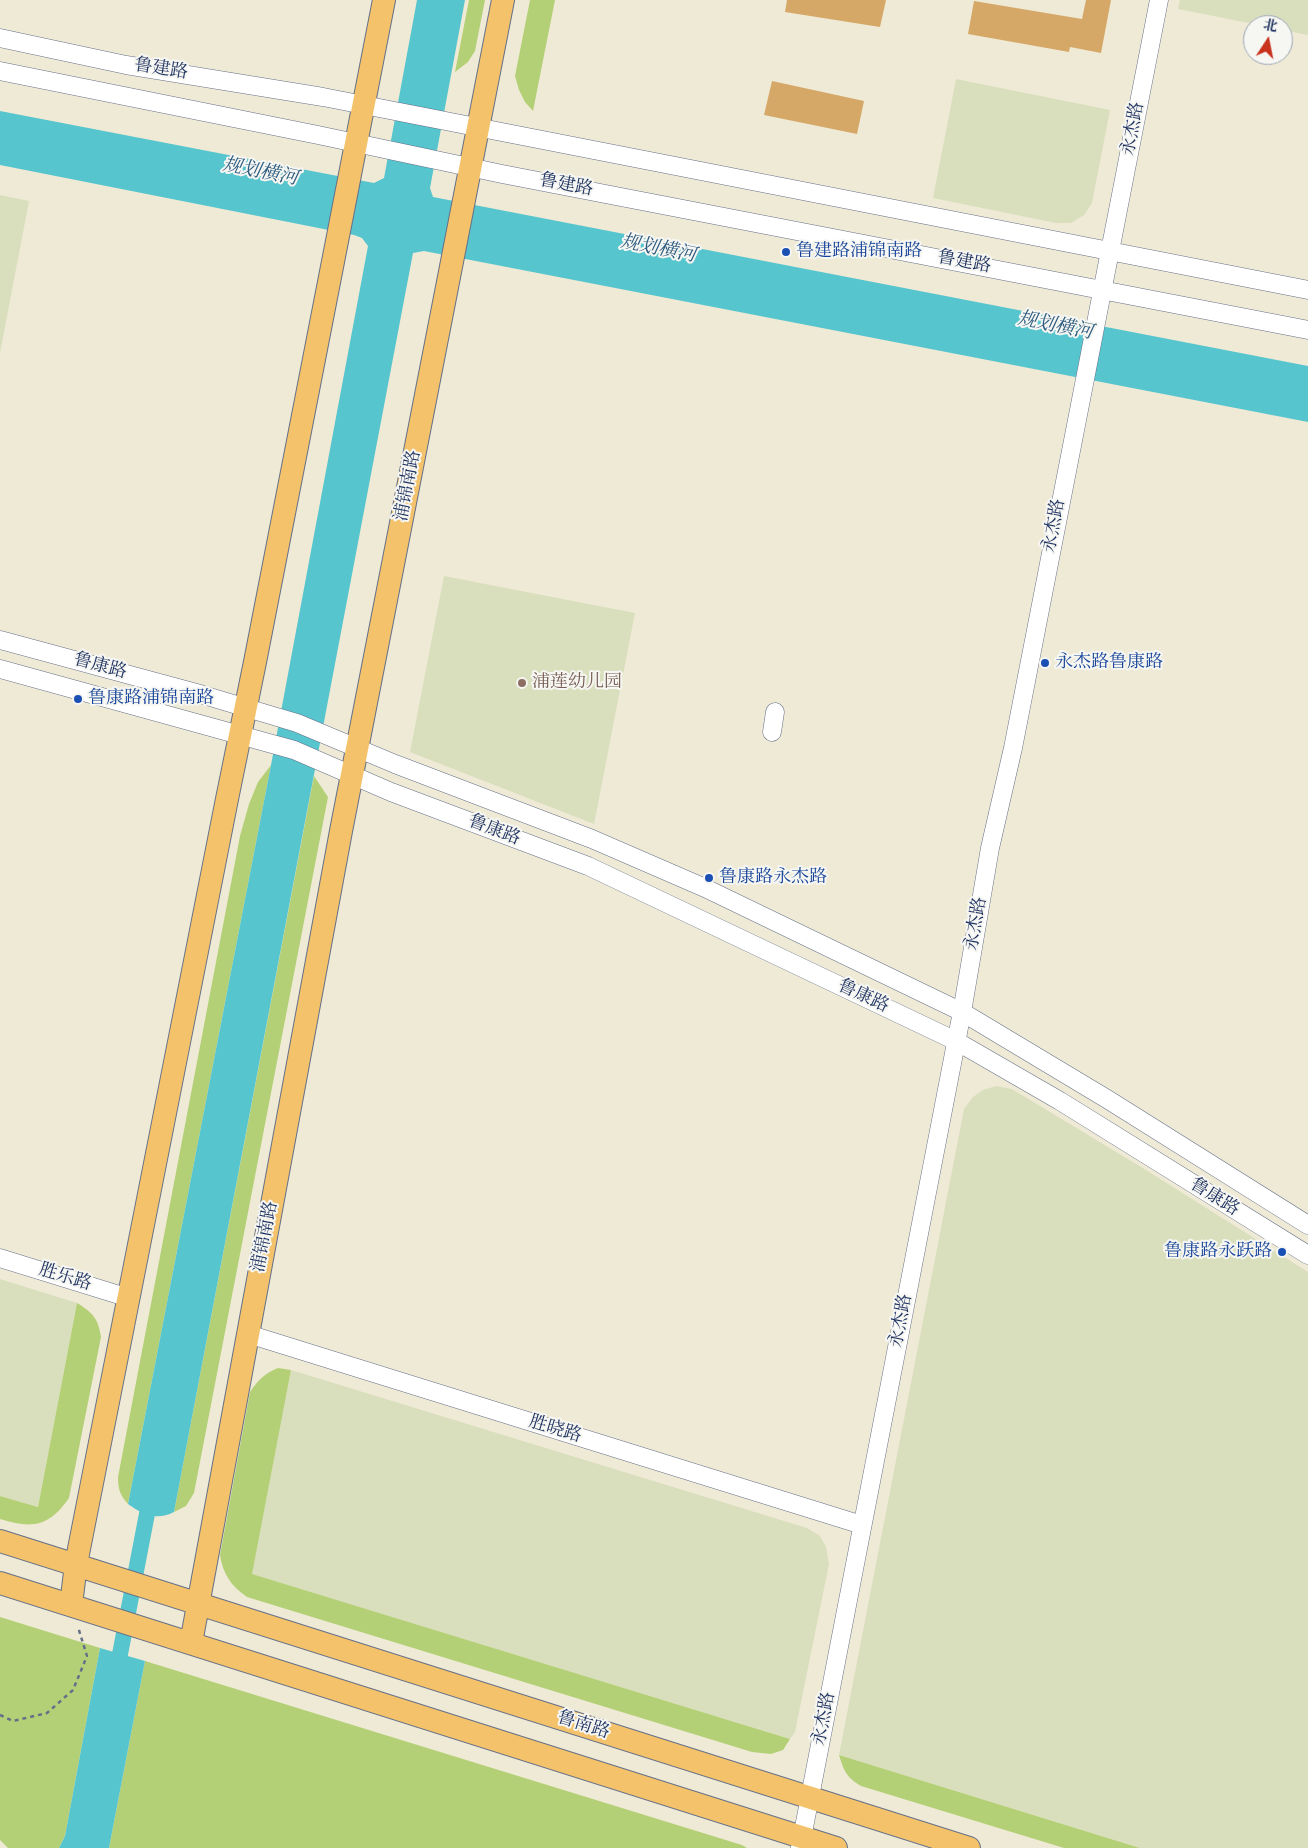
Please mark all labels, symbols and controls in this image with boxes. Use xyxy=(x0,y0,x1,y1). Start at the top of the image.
north arrow xyxy=(1243,15,1293,65)
text: 北 xyxy=(1262,16,1279,36)
street label: 鲁建路 xyxy=(133,55,189,85)
street label: 永杰路 xyxy=(1118,100,1150,158)
water label: 规划横河 xyxy=(221,155,299,191)
street label: 鲁建路 xyxy=(537,170,595,202)
water label: 规划横河 xyxy=(619,232,697,268)
place label: 鲁建路浦锦南路 xyxy=(796,241,922,263)
marker: 鲁建路浦锦南路 xyxy=(780,246,792,258)
street label: 鲁建路 xyxy=(935,247,993,279)
water label: 规划横河 xyxy=(1016,309,1094,345)
street label: 浦锦南路 xyxy=(392,449,426,523)
street label: 永杰路 xyxy=(1039,497,1071,555)
street label: 鲁康路 xyxy=(71,650,129,684)
place label: 永杰路鲁康路 xyxy=(1055,652,1163,674)
marker: 永杰路鲁康路 xyxy=(1039,657,1051,669)
place label: 浦莲幼儿园 xyxy=(532,672,622,694)
marker: 浦莲幼儿园 xyxy=(516,677,528,689)
place label: 鲁康路浦锦南路 xyxy=(88,688,214,710)
marker: 鲁康路浦锦南路 xyxy=(72,693,84,705)
street label: 鲁康路 xyxy=(465,811,523,851)
place label: 鲁康路永杰路 xyxy=(719,867,827,889)
marker: 鲁康路永杰路 xyxy=(703,872,715,884)
street label: 永杰路 xyxy=(962,896,992,952)
street label: 鲁康路 xyxy=(834,976,892,1018)
street label: 鲁康路 xyxy=(1185,1175,1243,1221)
street label: 浦锦南路 xyxy=(249,1200,283,1274)
place label: 鲁康路永跃路 xyxy=(1164,1241,1272,1263)
marker: 鲁康路永跃路 xyxy=(1276,1246,1288,1258)
street label: 胜乐路 xyxy=(36,1260,94,1296)
street label: 永杰路 xyxy=(886,1292,918,1350)
street label: 胜晓路 xyxy=(526,1412,584,1448)
street label: 永杰路 xyxy=(809,1690,841,1748)
street label: 鲁南路 xyxy=(554,1707,612,1745)

